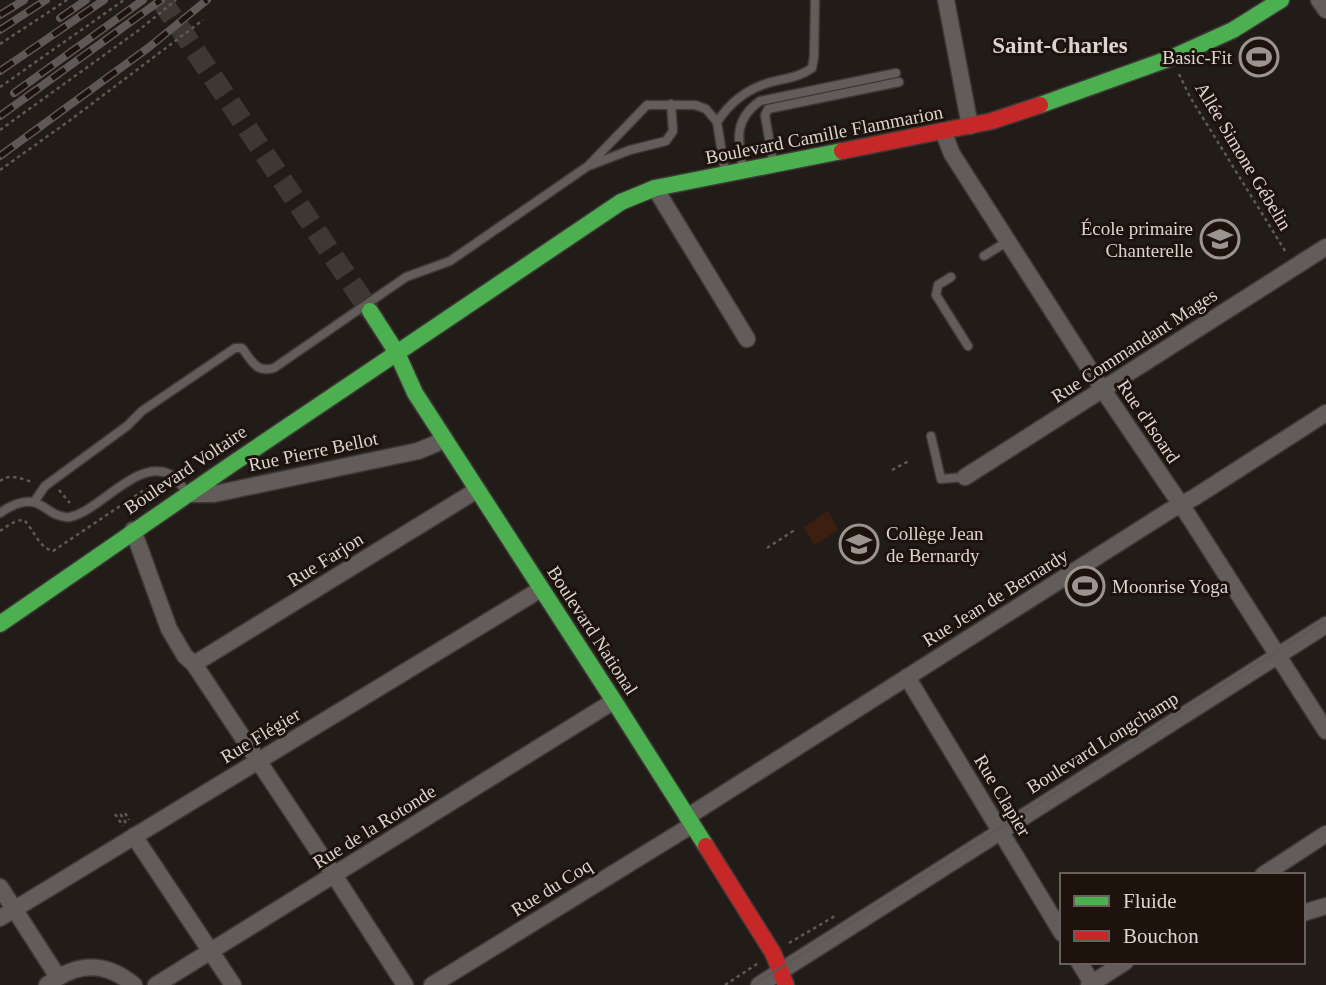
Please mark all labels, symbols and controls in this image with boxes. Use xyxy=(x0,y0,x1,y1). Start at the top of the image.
district label: Saint-Charles xyxy=(992,33,1128,58)
sports icon: Basic-Fit xyxy=(1238,36,1280,78)
place label: Basic-Fit xyxy=(1162,47,1233,68)
street label: Allée Simone Gébelin xyxy=(1191,78,1296,234)
street label: Boulevard Camille Flammarion xyxy=(703,101,945,168)
place label: École primaire Chanterelle xyxy=(1081,218,1193,261)
school or university icon: École primaire Chanterelle xyxy=(1199,218,1241,260)
street label: Rue Commandant Mages xyxy=(1048,284,1221,407)
street label: Rue d'Isoard xyxy=(1113,376,1184,467)
street label: Boulevard Voltaire xyxy=(120,421,251,518)
street label: Rue Pierre Bellot xyxy=(246,427,381,475)
school or university icon: Collège Jean de Bernardy xyxy=(838,523,880,565)
place label: Collège Jean de Bernardy xyxy=(886,523,984,566)
street label: Rue Farjon xyxy=(284,528,367,591)
street label: Rue Jean de Bernardy xyxy=(919,544,1072,651)
street label: Boulevard National xyxy=(543,562,642,699)
sports icon: Moonrise Yoga xyxy=(1064,565,1106,607)
place label: Moonrise Yoga xyxy=(1112,576,1229,597)
street label: Boulevard Longchamp xyxy=(1023,687,1182,798)
street label: Rue Flégier xyxy=(217,703,304,767)
street label: Rue Clapier xyxy=(970,751,1035,840)
street label: Rue de la Rotonde xyxy=(309,780,440,873)
street label: Rue du Coq xyxy=(507,854,596,920)
legend xyxy=(1060,873,1305,964)
text: Fluide xyxy=(1123,889,1177,913)
text: Bouchon xyxy=(1123,924,1199,948)

